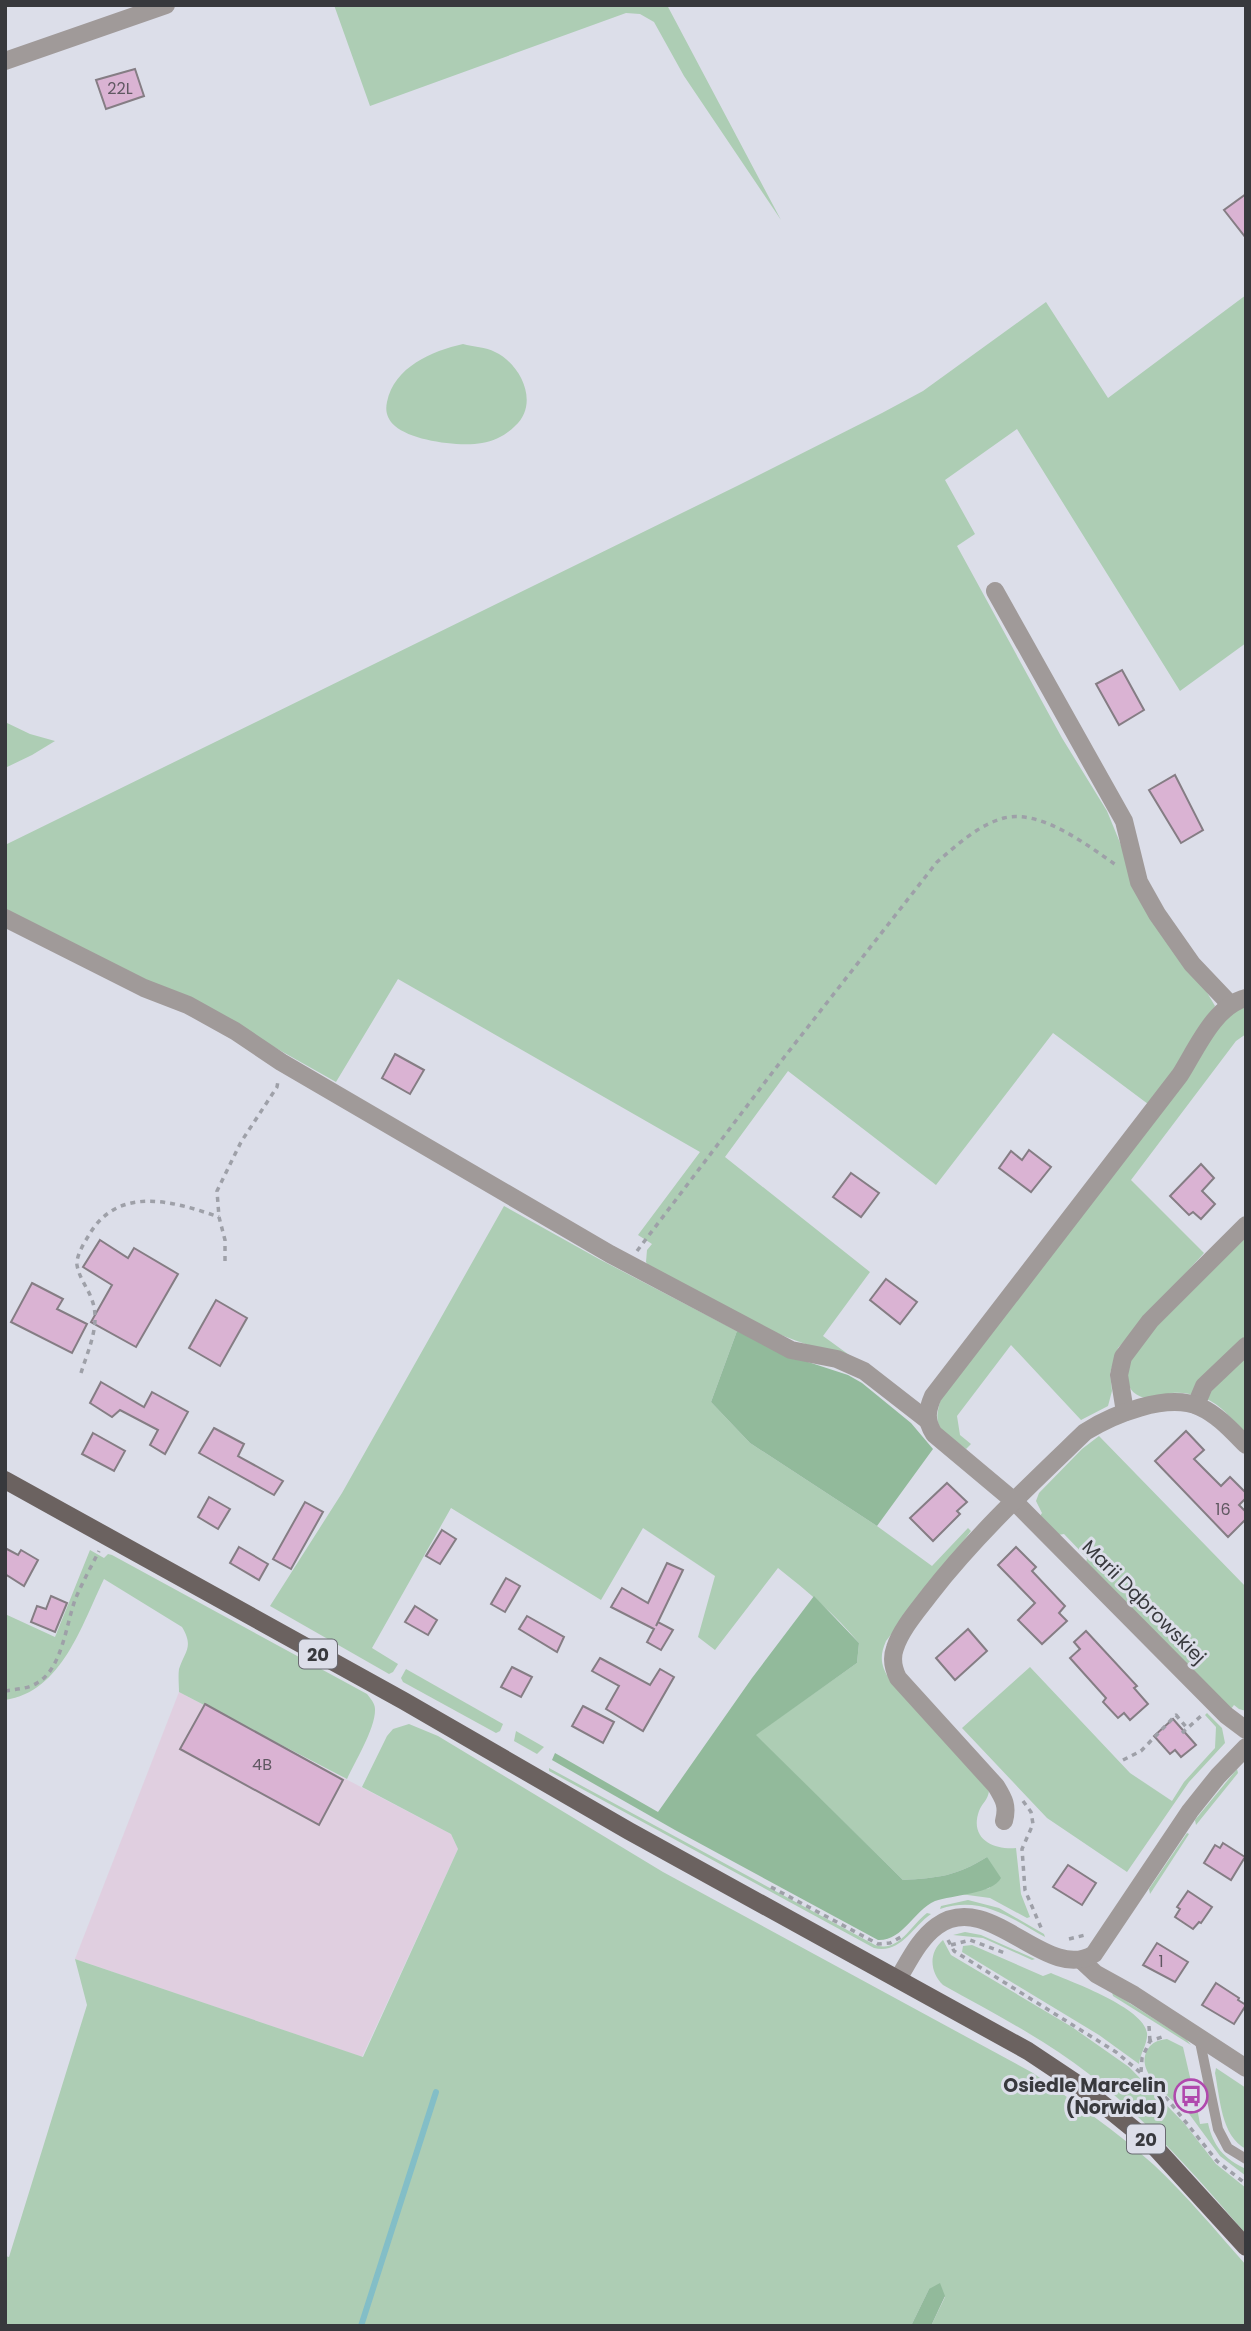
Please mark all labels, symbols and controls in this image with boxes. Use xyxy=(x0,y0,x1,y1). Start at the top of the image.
house number: 22L xyxy=(107,77,133,100)
house number: 16 xyxy=(1215,1498,1231,1521)
street label: Marii Dąbrowskiej xyxy=(1076,1534,1212,1670)
road number: 20 xyxy=(299,1639,337,1668)
house number: 4B xyxy=(252,1753,272,1776)
house number: 1 xyxy=(1158,1950,1164,1973)
place label: Osiedle Marcelin (Norwida) xyxy=(1003,2072,1166,2121)
bus stop icon: Osiedle Marcelin (Norwida) xyxy=(1172,2077,1210,2115)
road number: 20 xyxy=(1127,2124,1165,2154)

